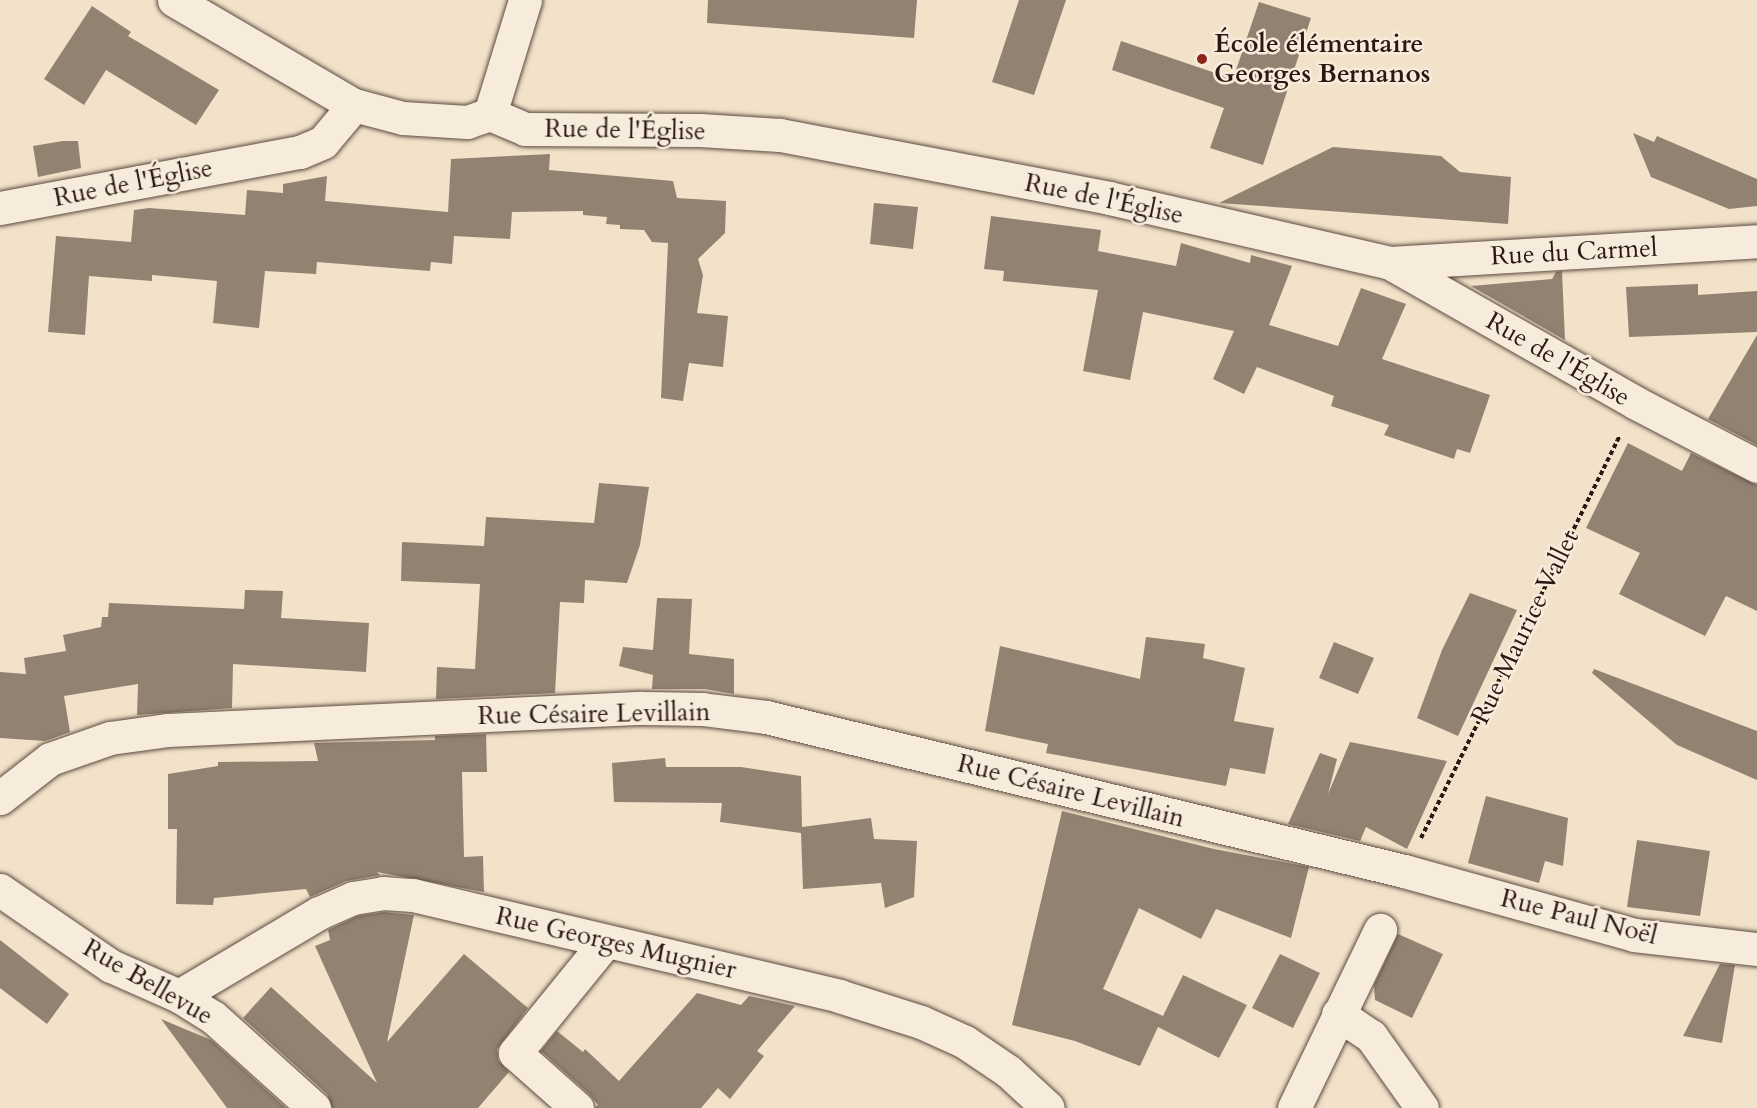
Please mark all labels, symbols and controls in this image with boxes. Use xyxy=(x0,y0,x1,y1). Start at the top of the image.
place label: École élémentaire Georges Bernanos xyxy=(1214,28,1430,89)
marker: École élémentaire Georges Bernanos xyxy=(1195,52,1209,66)
street label: Rue de l'Église xyxy=(544,113,706,147)
street label: Rue de l'Église xyxy=(51,152,215,214)
street label: Rue de l'Église xyxy=(1022,167,1186,231)
street label: Rue du Carmel xyxy=(1490,232,1658,272)
street label: Rue de l'Église xyxy=(1480,305,1636,413)
street label: Rue Maurice Vallet xyxy=(1464,525,1586,729)
street label: Rue Césaire Levillain xyxy=(477,696,711,732)
street label: Rue Césaire Levillain xyxy=(954,748,1188,834)
street label: Rue Paul Noël xyxy=(1498,882,1660,952)
street label: Rue Georges Mugnier xyxy=(493,900,739,986)
street label: Rue Bellevue xyxy=(77,932,219,1032)

